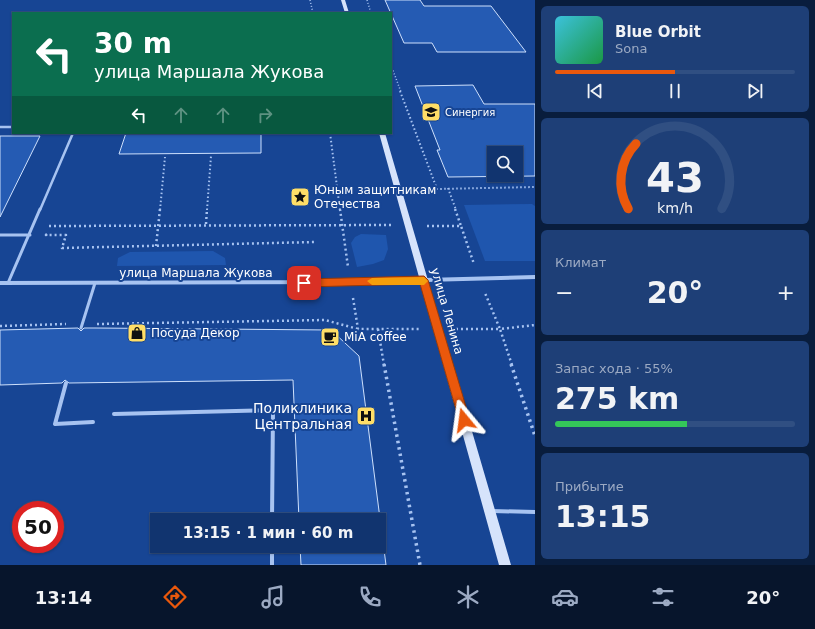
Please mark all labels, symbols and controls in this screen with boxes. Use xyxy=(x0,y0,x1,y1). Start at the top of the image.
text: Blue Orbit xyxy=(615,23,701,41)
text: 30 m xyxy=(94,27,172,60)
icon: left xyxy=(28,28,80,80)
text: Sona xyxy=(615,41,647,56)
text: улица Маршала Жукова xyxy=(94,61,324,82)
icon: previous xyxy=(584,80,606,102)
icon: pause xyxy=(664,80,686,102)
icon: next xyxy=(744,80,766,102)
school or university icon: Синергия xyxy=(420,101,442,123)
icon: left xyxy=(128,104,150,126)
icon: ahead xyxy=(170,104,192,126)
icon: ahead xyxy=(212,104,234,126)
icon: right xyxy=(254,104,276,126)
place label: Синергия xyxy=(445,107,495,118)
map controls xyxy=(487,146,523,182)
button: search xyxy=(487,146,523,182)
text: 43 xyxy=(646,152,704,201)
place label: Юным защитникам Отечества xyxy=(314,183,436,211)
place icon: Юным защитникам Отечества xyxy=(289,186,311,208)
text: km/h xyxy=(657,199,693,215)
text: Климат xyxy=(555,255,606,270)
street label: улица Маршала Жукова xyxy=(119,266,273,280)
pin xyxy=(287,266,321,300)
street label: улица Ленина xyxy=(428,266,466,356)
icon: arrive xyxy=(293,272,315,294)
text: 20° xyxy=(647,275,703,310)
text: − xyxy=(555,280,573,305)
text: + xyxy=(777,280,795,305)
shop icon: Посуда Декор xyxy=(126,322,148,344)
place label: Посуда Декор xyxy=(151,326,240,340)
cafe icon: MiA coffee xyxy=(319,326,341,348)
place label: MiA coffee xyxy=(344,330,407,344)
text: Запас хода · 55% xyxy=(555,361,673,376)
text: 275 km xyxy=(555,381,679,416)
position arrow xyxy=(443,399,485,441)
place label: Поликлиника Центральная xyxy=(253,400,352,432)
hospital icon: Поликлиника Центральная xyxy=(355,405,377,427)
text: Прибытие xyxy=(555,479,624,494)
text: 13:15 xyxy=(555,499,651,534)
speed limit sign: 50 xyxy=(12,501,64,553)
text: 13:15 · 1 мин · 60 m xyxy=(183,524,353,542)
icon: directions xyxy=(161,583,189,611)
icon: music xyxy=(259,583,287,611)
icon: phone xyxy=(356,583,384,611)
icon: climate xyxy=(454,583,482,611)
icon: car xyxy=(551,583,579,611)
icon: filters xyxy=(649,583,677,611)
text: 13:14 xyxy=(35,587,92,608)
text: 20° xyxy=(746,587,780,608)

